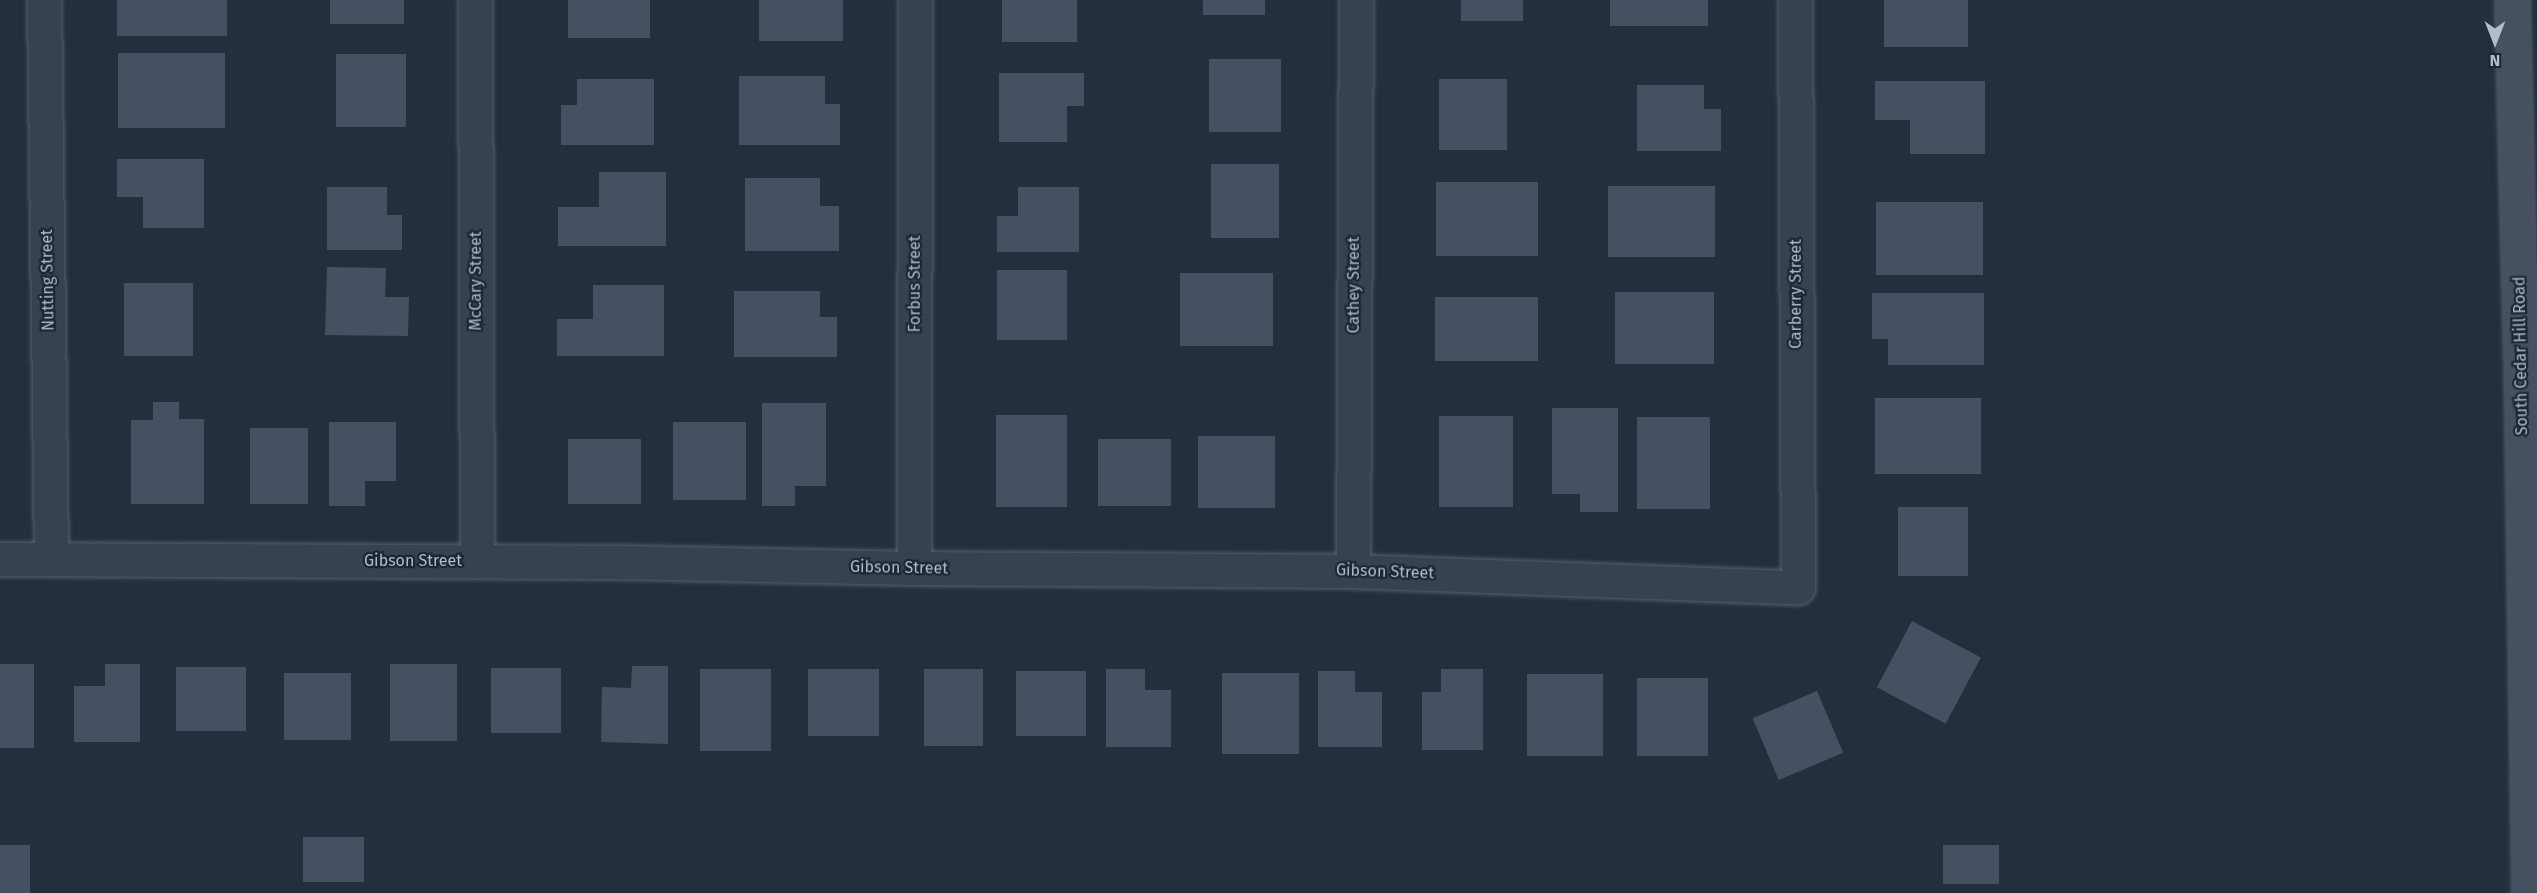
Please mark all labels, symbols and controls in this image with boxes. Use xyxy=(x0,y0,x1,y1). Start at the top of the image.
north arrow xyxy=(2465,12,2525,72)
text: N xyxy=(2490,51,2500,70)
street label: Nutting Street xyxy=(38,229,58,331)
street label: McCary Street xyxy=(466,231,486,331)
street label: Forbus Street xyxy=(905,236,925,332)
street label: Cathey Street xyxy=(1344,237,1364,333)
street label: Carberry Street xyxy=(1786,239,1806,349)
street label: South Cedar Hill Road xyxy=(2510,276,2532,436)
street label: Gibson Street xyxy=(364,551,462,571)
street label: Gibson Street xyxy=(850,558,948,578)
street label: Gibson Street xyxy=(1336,561,1434,583)

